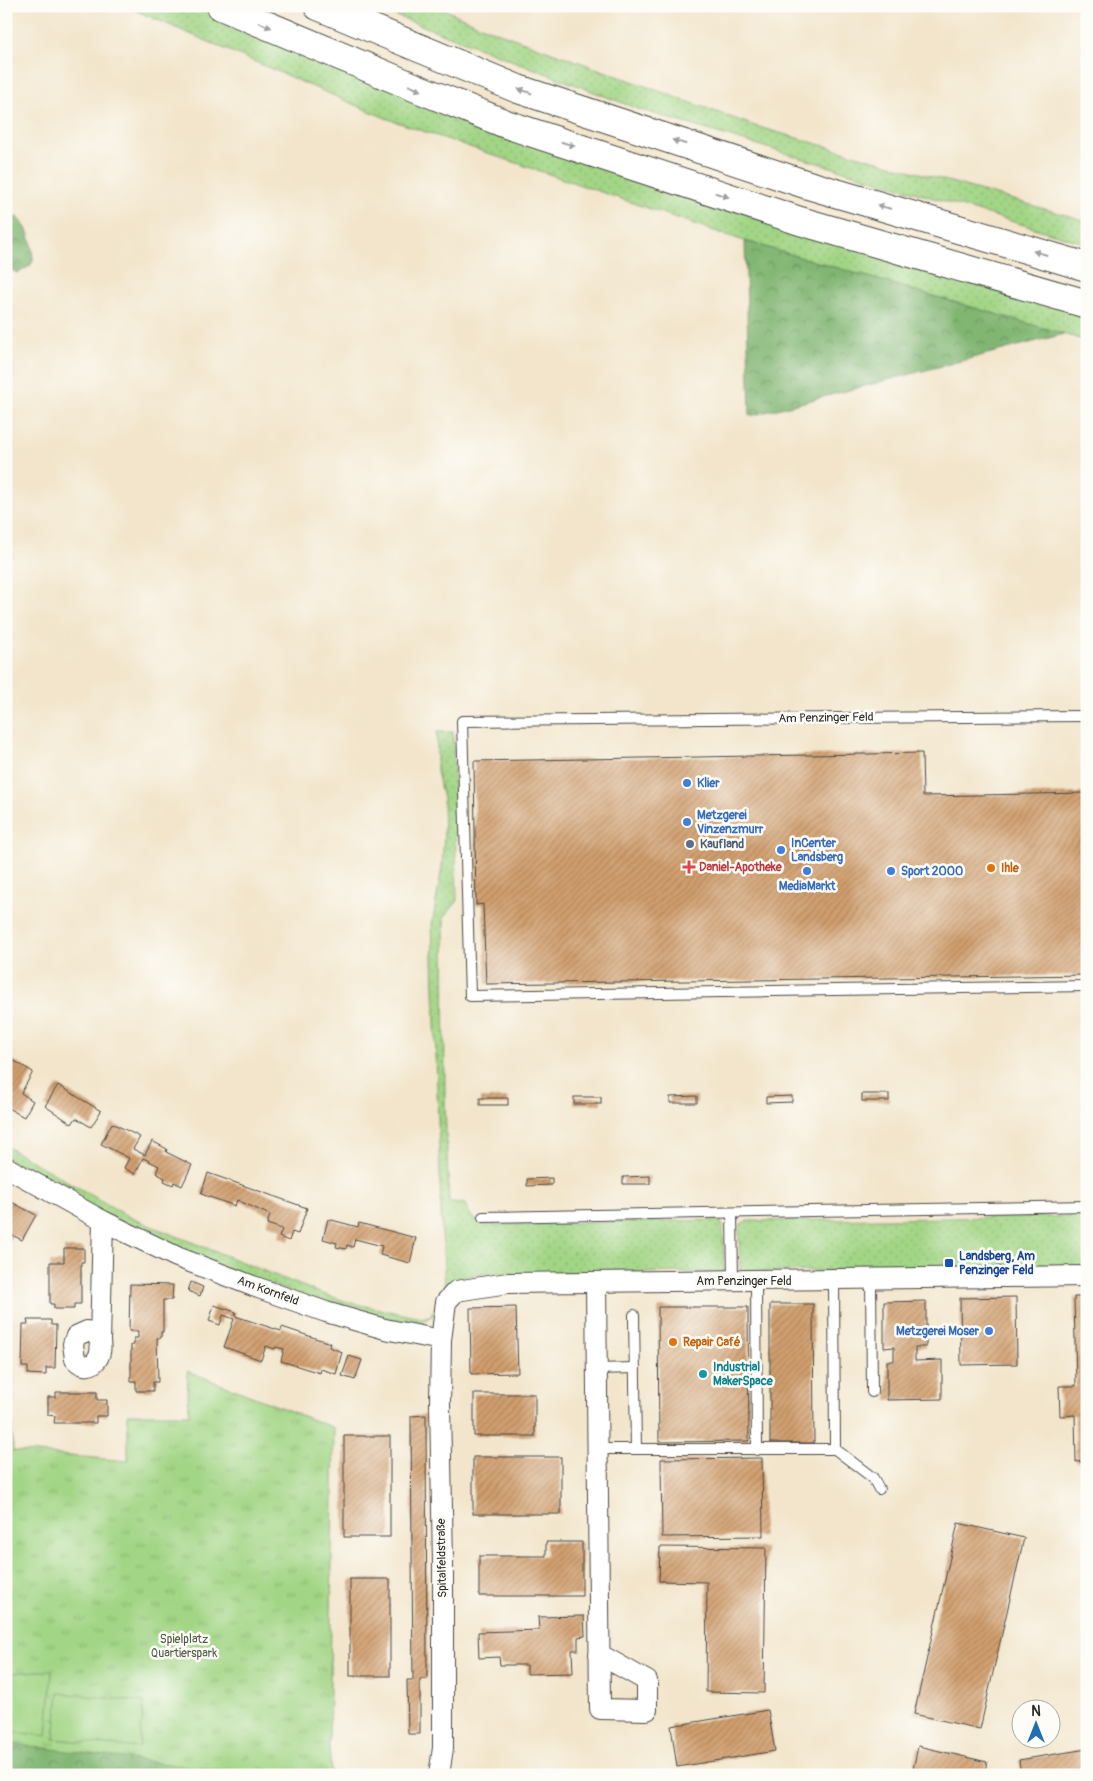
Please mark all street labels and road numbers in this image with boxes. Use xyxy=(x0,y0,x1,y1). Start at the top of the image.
street label: Am Penzinger Feld xyxy=(778,710,874,726)
street label: Am Kornfeld xyxy=(235,1273,301,1309)
street label: Am Penzinger Feld xyxy=(696,1274,792,1289)
street label: Spitalfeldstraße xyxy=(434,1518,450,1598)

